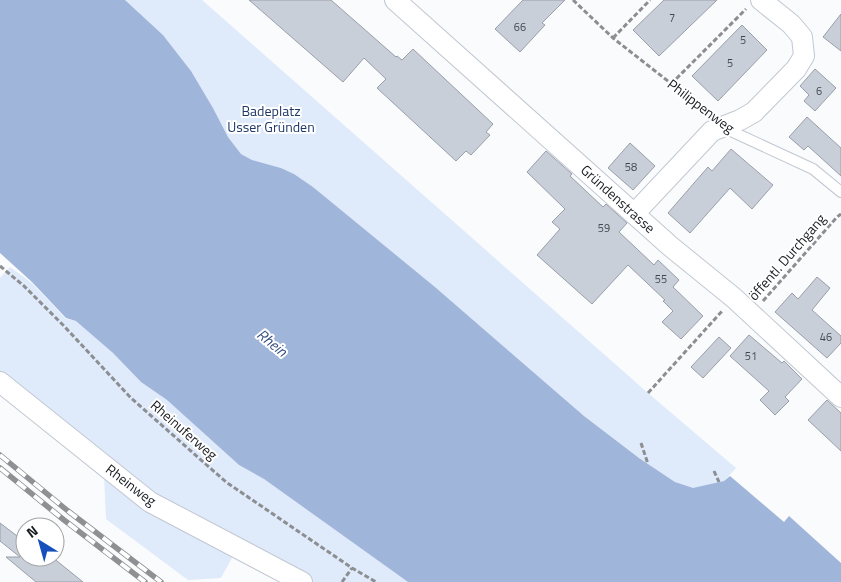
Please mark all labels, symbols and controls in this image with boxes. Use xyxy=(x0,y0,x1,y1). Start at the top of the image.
house number: 7 xyxy=(669,10,675,26)
house number: 66 xyxy=(514,19,526,35)
house number: 5 xyxy=(740,32,746,48)
house number: 5 xyxy=(727,55,733,71)
street label: Philippenweg xyxy=(663,73,739,138)
house number: 6 xyxy=(816,83,822,99)
park label: Badeplatz Usser Gründen xyxy=(227,100,315,137)
street label: Gründenstrasse xyxy=(576,159,660,238)
house number: 58 xyxy=(625,159,637,175)
street label: öffentl. Durchgang xyxy=(743,209,830,305)
house number: 59 xyxy=(598,220,610,236)
house number: 55 xyxy=(655,271,667,287)
water label: Rhein xyxy=(252,323,293,362)
house number: 46 xyxy=(820,329,832,345)
house number: 51 xyxy=(745,348,757,364)
street label: Rheinuferweg xyxy=(146,395,222,465)
street label: Rheinweg xyxy=(102,459,161,511)
north arrow xyxy=(15,517,65,567)
text: N xyxy=(22,520,42,543)

